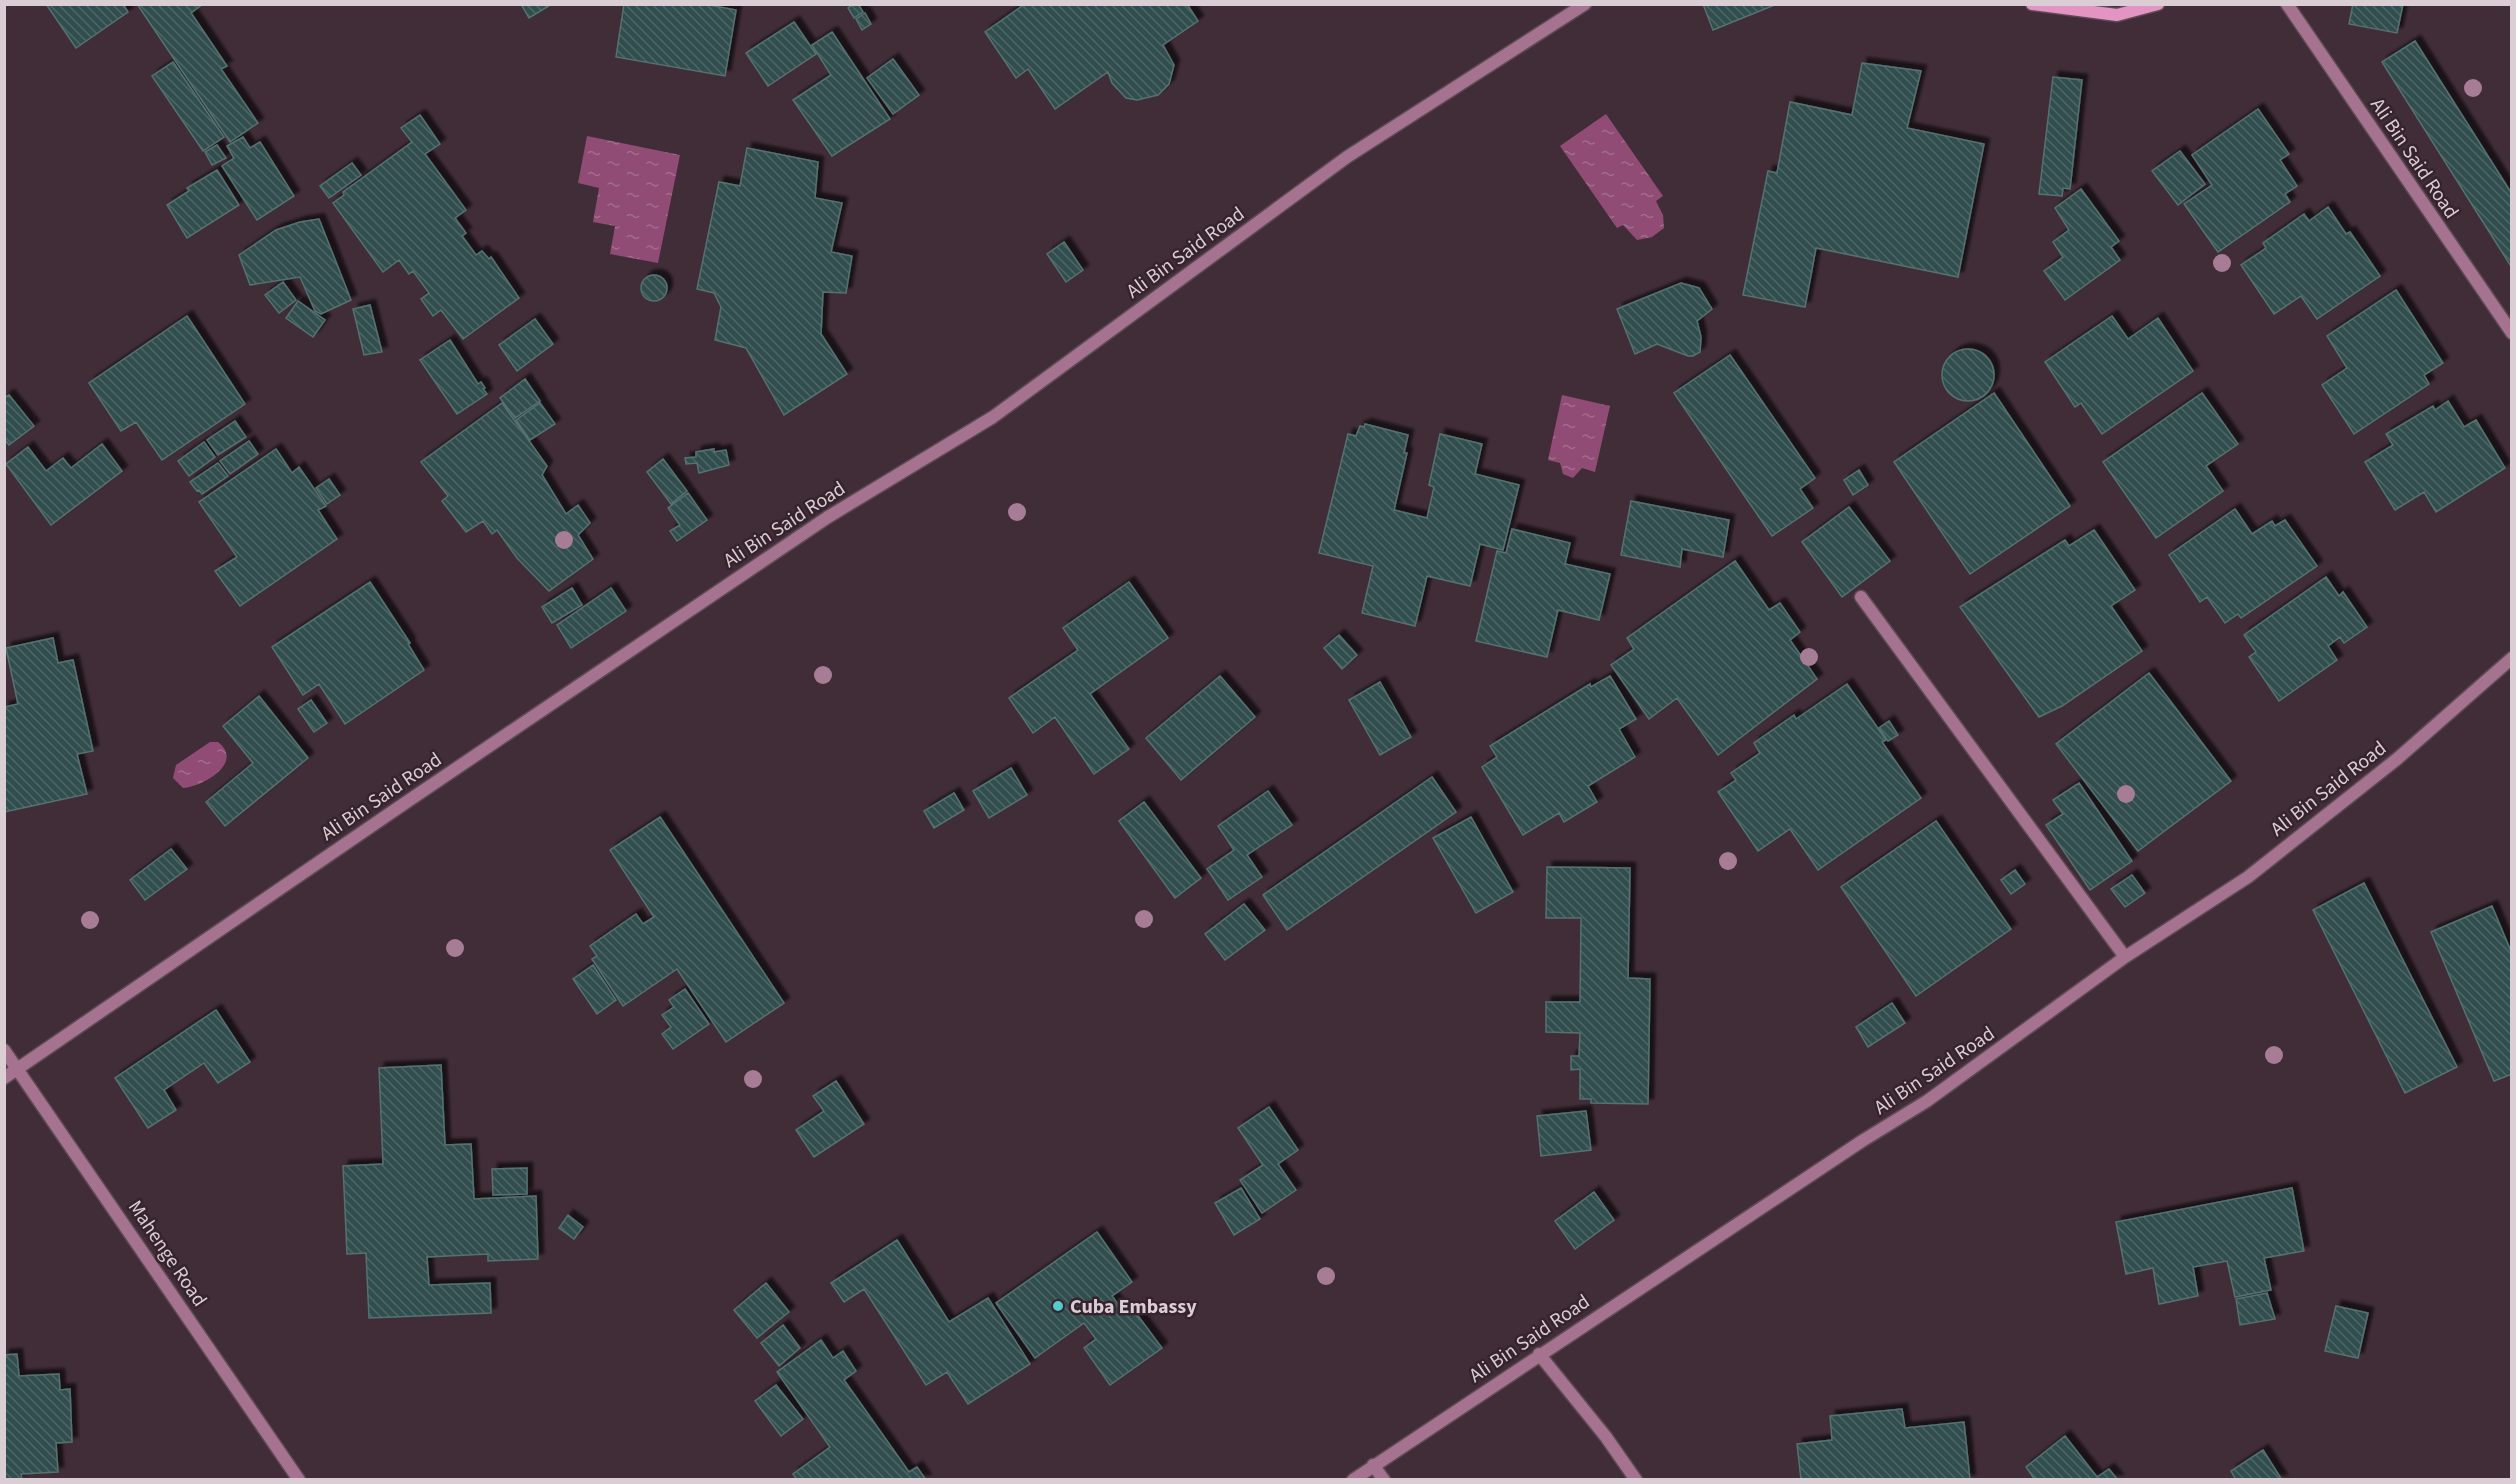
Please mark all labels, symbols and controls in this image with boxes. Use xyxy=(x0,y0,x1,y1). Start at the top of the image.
street label: Ali Bin Said Road xyxy=(2363,93,2465,225)
street label: Ali Bin Said Road xyxy=(1121,200,1251,305)
street label: Ali Bin Said Road xyxy=(718,475,851,575)
street label: Ali Bin Said Road xyxy=(2265,735,2392,843)
street label: Ali Bin Said Road xyxy=(316,746,448,848)
street label: Ali Bin Said Road xyxy=(1869,1020,2001,1122)
street label: Mahenge Road xyxy=(121,1195,213,1312)
street label: Ali Bin Said Road xyxy=(1464,1288,1596,1390)
place label: Cuba Embassy xyxy=(1070,1293,1197,1321)
marker: Cuba Embassy xyxy=(1051,1299,1065,1313)

